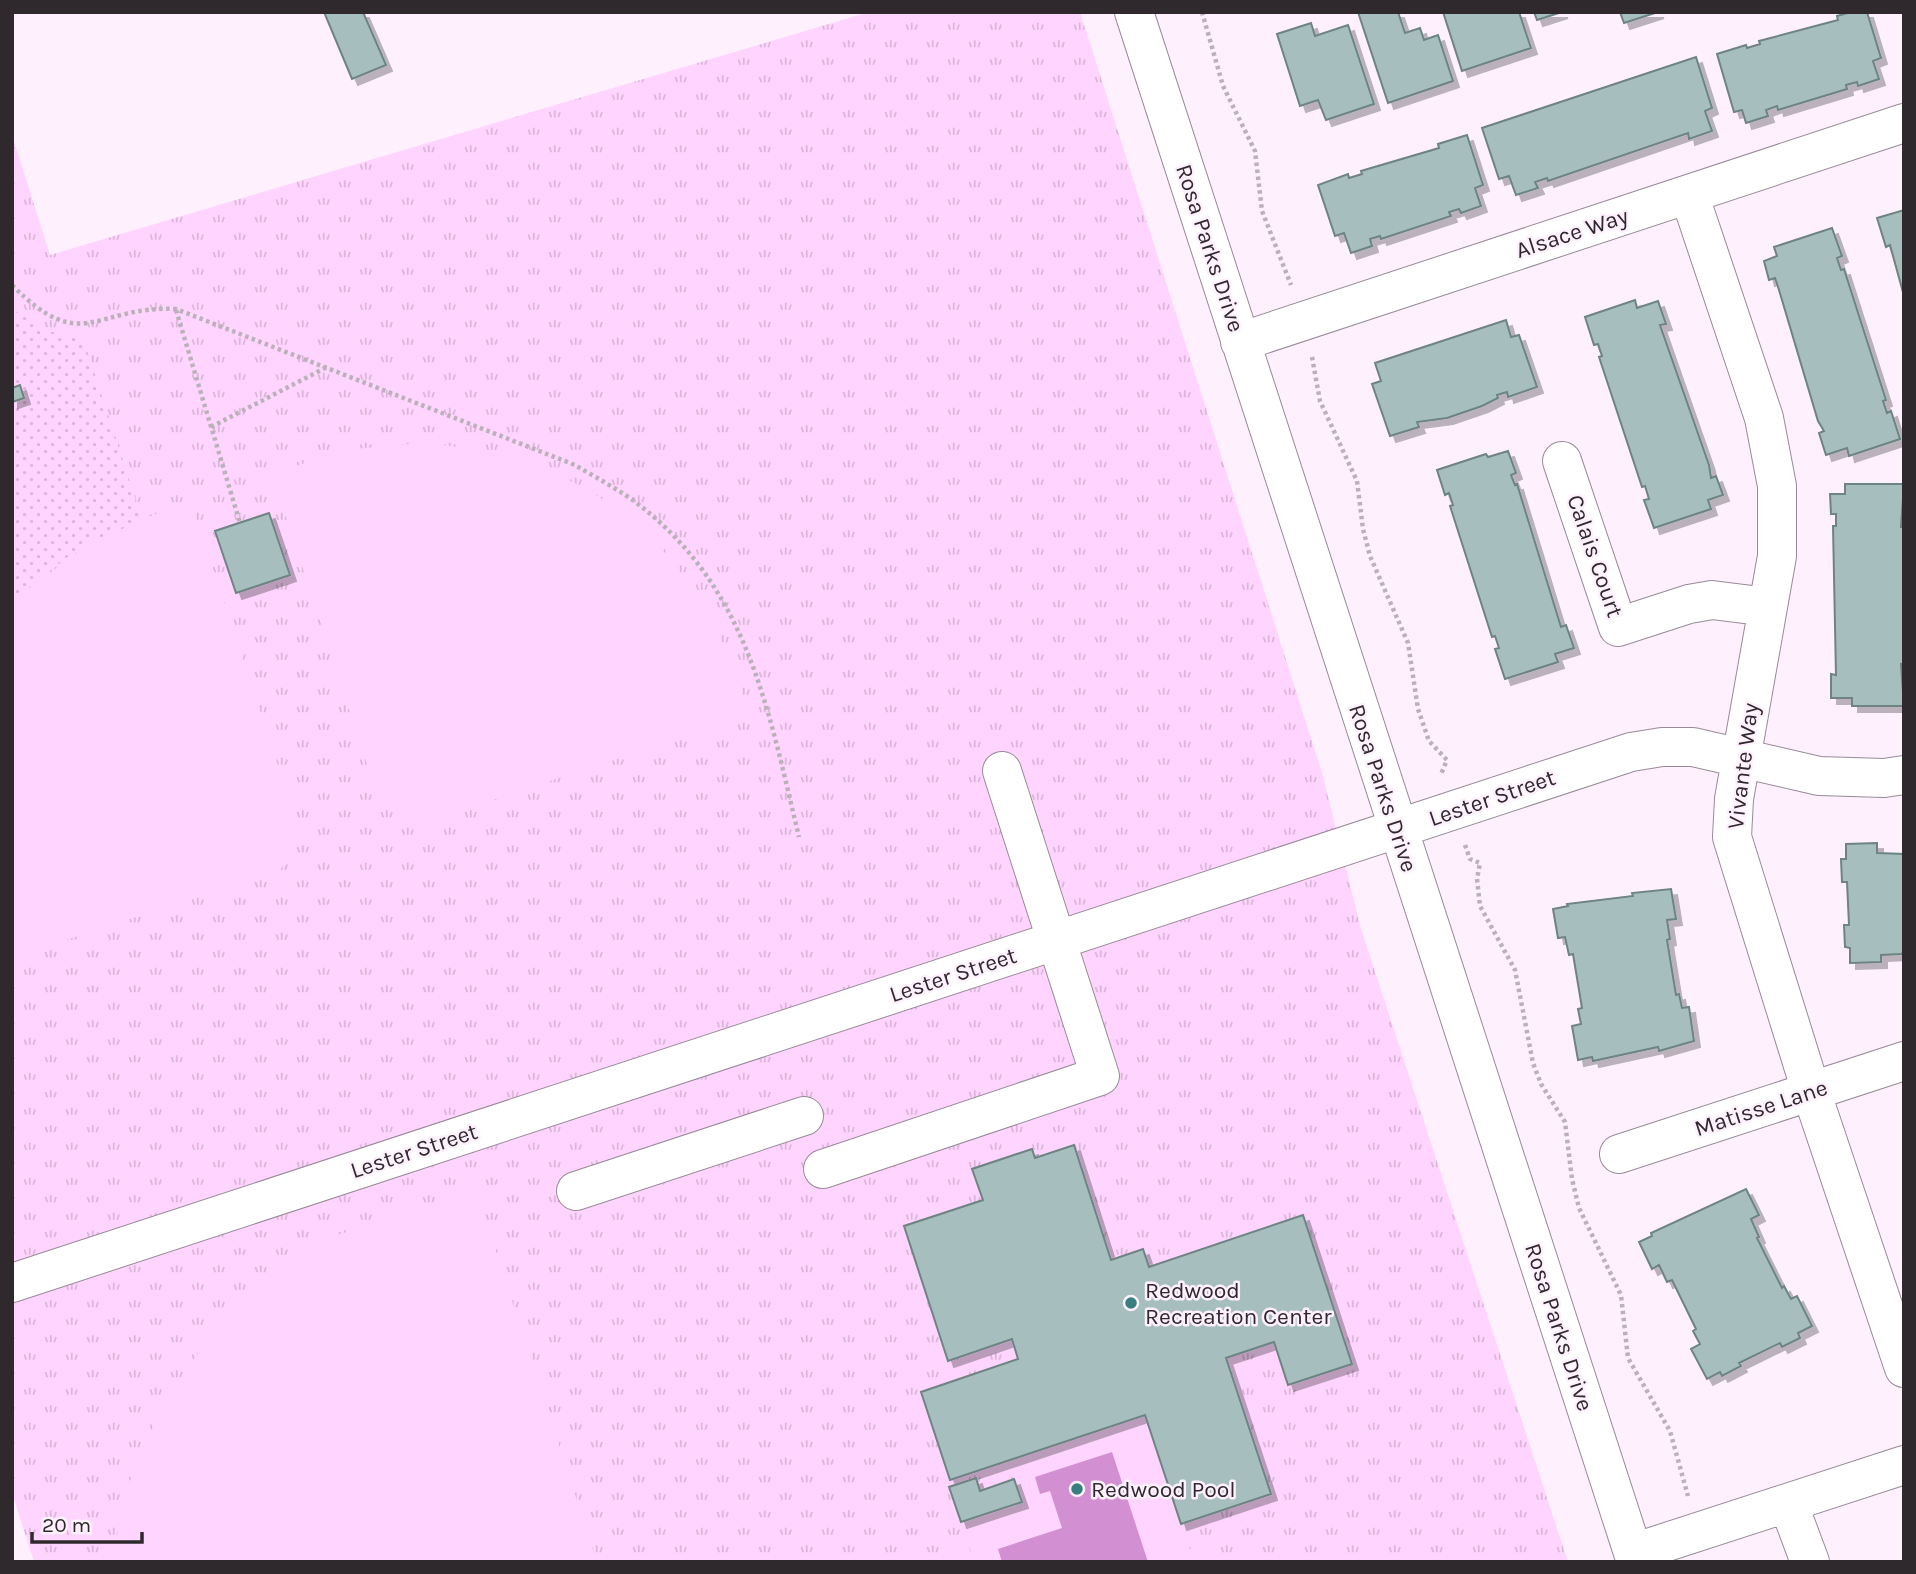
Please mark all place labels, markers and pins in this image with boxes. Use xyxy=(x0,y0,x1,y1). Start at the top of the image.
place label: Redwood Recreation Center xyxy=(1145,1277,1332,1330)
marker: Redwood Recreation Center xyxy=(1123,1295,1139,1311)
place label: Redwood Pool xyxy=(1091,1476,1236,1503)
marker: Redwood Pool xyxy=(1069,1481,1085,1497)

